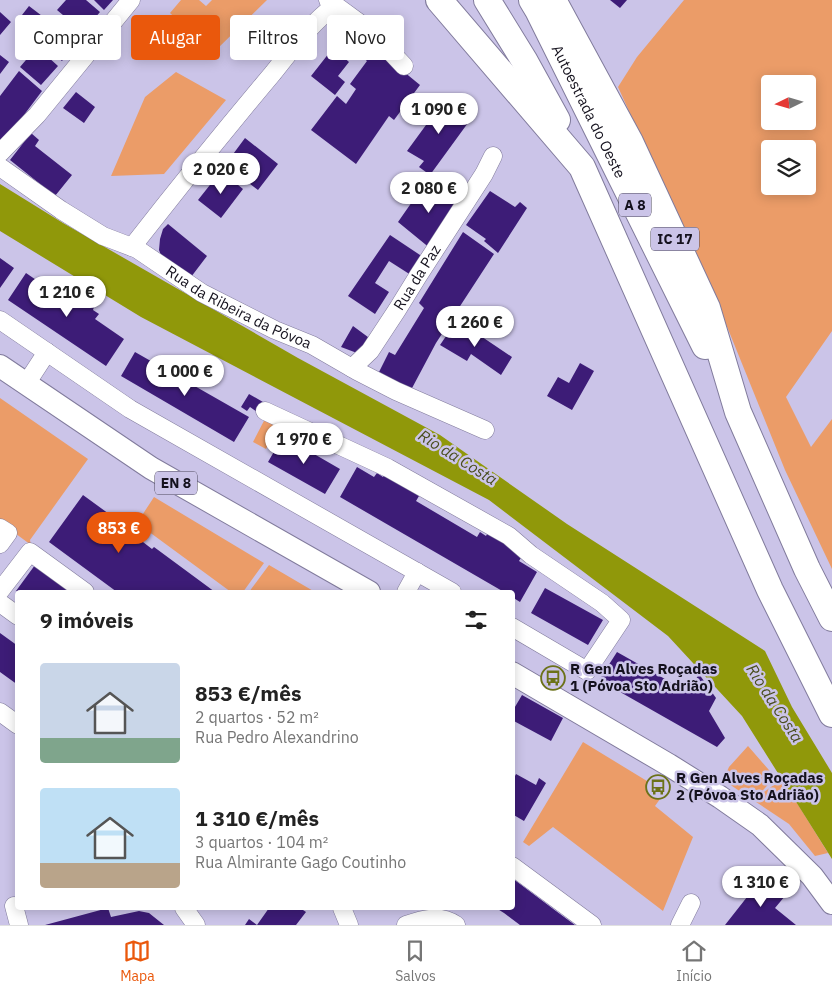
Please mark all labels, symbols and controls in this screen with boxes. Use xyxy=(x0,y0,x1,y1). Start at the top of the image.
chip: Comprar xyxy=(15,15,121,60)
chip: Alugar xyxy=(131,15,220,60)
chip: Filtros xyxy=(230,15,317,60)
chip: Novo xyxy=(327,15,404,60)
street label: Autoestrada do Oeste xyxy=(548,41,630,181)
north arrow xyxy=(761,75,816,130)
map controls xyxy=(761,75,816,195)
pin: 1 090 € xyxy=(393,92,485,135)
text: 1 090 € xyxy=(411,99,467,119)
button: layers xyxy=(761,140,816,195)
pin: 2 020 € xyxy=(175,152,267,195)
text: 2 020 € xyxy=(193,159,249,179)
pin: 2 080 € xyxy=(383,172,475,214)
text: 2 080 € xyxy=(401,178,457,198)
road number: A 8 xyxy=(619,194,651,216)
road number: IC 17 xyxy=(651,228,699,250)
street label: Rua da Paz xyxy=(389,241,445,314)
street label: Rua da Ribeira da Póvoa xyxy=(162,261,314,353)
pin: 1 210 € xyxy=(21,276,113,318)
text: 1 210 € xyxy=(39,282,95,302)
pin: 1 260 € xyxy=(429,306,521,348)
text: 1 260 € xyxy=(447,312,503,332)
pin: 1 000 € xyxy=(139,354,231,397)
text: 1 000 € xyxy=(157,361,213,381)
pin: 1 970 € xyxy=(258,422,350,465)
water label: Rio da Costa xyxy=(415,425,501,489)
text: 1 970 € xyxy=(276,429,332,449)
road number: EN 8 xyxy=(155,472,197,494)
pin: 853 € xyxy=(84,512,154,554)
text: 853 € xyxy=(98,518,140,538)
text: 9 imóveis xyxy=(40,606,134,634)
icon: filters xyxy=(462,606,490,634)
place label: R Gen Alves Roçadas 1 (Póvoa Sto Adrião) xyxy=(570,659,718,695)
water label: Rio da Costa xyxy=(742,660,808,746)
bus stop icon: R Gen Alves Roçadas 1 (Póvoa Sto Adrião) xyxy=(540,665,566,691)
text: 853 €/mês xyxy=(195,679,302,707)
icon: home xyxy=(80,683,140,743)
text: 2 quartos · 52 m² xyxy=(195,707,319,727)
text: Rua Pedro Alexandrino xyxy=(195,727,359,747)
place label: R Gen Alves Roçadas 2 (Póvoa Sto Adrião) xyxy=(676,768,824,804)
bus stop icon: R Gen Alves Roçadas 2 (Póvoa Sto Adrião) xyxy=(645,774,671,800)
text: 1 310 €/mês xyxy=(195,804,319,832)
icon: home xyxy=(80,808,140,868)
text: 3 quartos · 104 m² xyxy=(195,832,328,852)
text: Rua Almirante Gago Coutinho xyxy=(195,852,406,872)
pin: 1 310 € xyxy=(715,866,807,908)
text: 1 310 € xyxy=(733,872,789,892)
tab: Mapa xyxy=(120,937,155,985)
tab: Salvos xyxy=(395,937,436,985)
tab: Início xyxy=(676,937,712,985)

